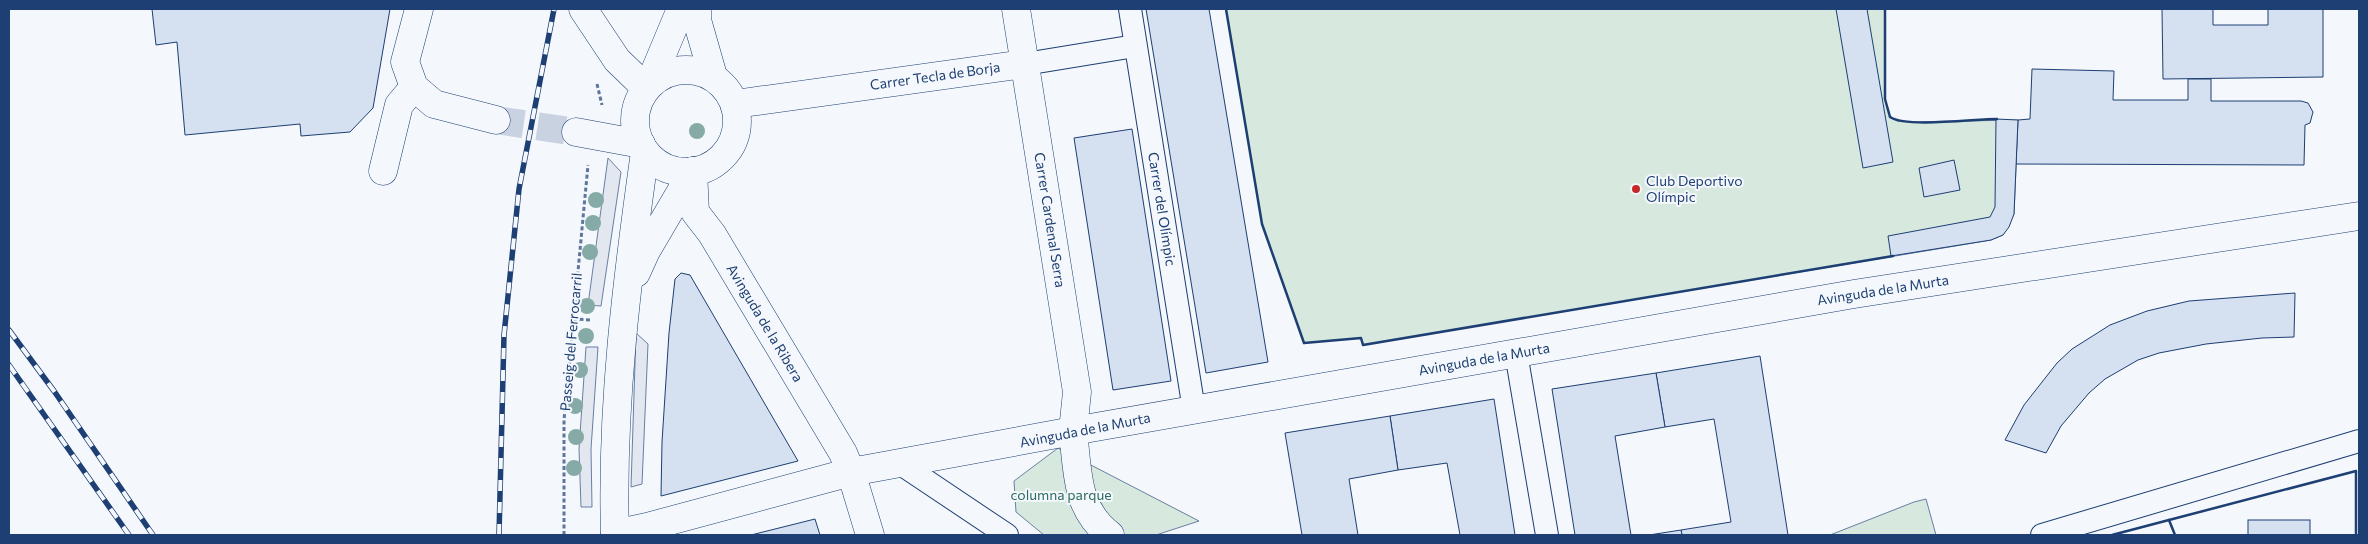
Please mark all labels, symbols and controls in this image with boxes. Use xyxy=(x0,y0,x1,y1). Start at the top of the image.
street label: Carrer Tecla de Borja xyxy=(869,58,1001,93)
street label: Carrer Cardenal Serra xyxy=(1031,151,1070,289)
street label: Carrer del Olímpic xyxy=(1145,151,1180,267)
place label: Club Deportivo Olímpic xyxy=(1646,172,1743,205)
marker: Club Deportivo Olímpic xyxy=(1630,183,1642,195)
street label: Avinguda de la Ribera xyxy=(723,261,807,385)
street label: Avinguda de la Murta xyxy=(1816,271,1950,308)
street label: Passeig del Ferrocarril xyxy=(556,272,585,412)
street label: Avinguda de la Murta xyxy=(1417,339,1551,378)
street label: Avinguda de la Murta xyxy=(1018,408,1152,451)
park label: columna parque xyxy=(1010,486,1112,503)

